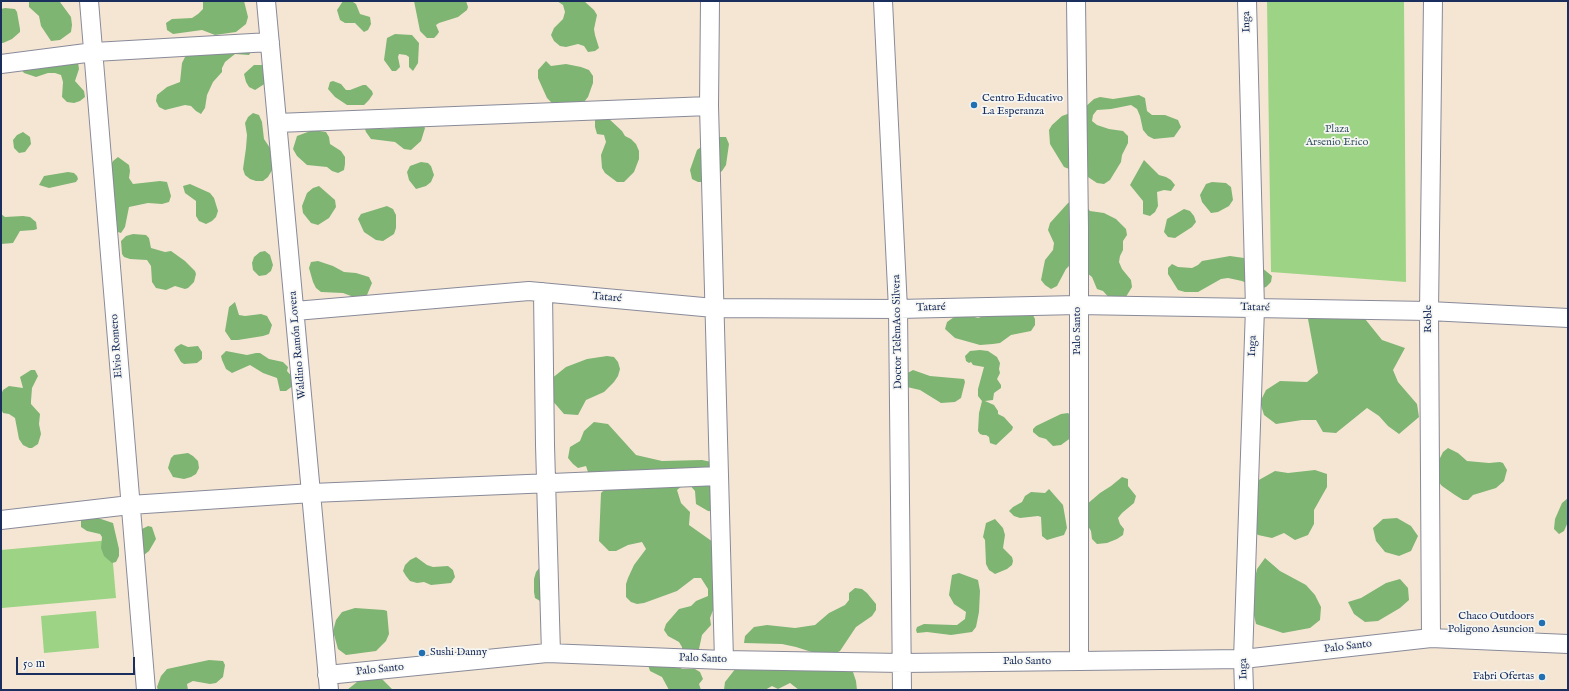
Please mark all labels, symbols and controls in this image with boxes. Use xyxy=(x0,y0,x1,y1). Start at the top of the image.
street label: Inga xyxy=(1240,11,1254,33)
place label: Centro Educativo La Esperanza xyxy=(982,92,1063,118)
marker: Centro Educativo La Esperanza xyxy=(969,100,979,110)
park label: Plaza Arsenio Erico xyxy=(1306,123,1368,149)
street label: Doctor TelèmAco Silvera xyxy=(890,275,906,389)
street label: Waldino Ramón Lovera xyxy=(287,290,309,400)
street label: Tataré xyxy=(592,290,622,306)
street label: Tataré xyxy=(916,301,946,315)
street label: Tataré xyxy=(1240,301,1270,315)
street label: Roble xyxy=(1422,305,1436,333)
street label: Palo Santo xyxy=(1071,307,1085,355)
street label: Elvio Romero xyxy=(108,313,126,379)
street label: Inga xyxy=(1246,335,1260,357)
place label: Chaco Outdoors Poligono Asuncion xyxy=(1448,610,1534,636)
marker: Chaco Outdoors Poligono Asuncion xyxy=(1537,618,1547,628)
street label: Palo Santo xyxy=(1323,638,1373,656)
place label: Sushi Danny xyxy=(430,646,487,660)
marker: Sushi Danny xyxy=(417,648,427,658)
scale bar xyxy=(18,649,137,675)
street label: Palo Santo xyxy=(679,652,727,666)
street label: Palo Santo xyxy=(1003,655,1051,669)
text: 50 m xyxy=(23,656,45,671)
street label: Inga xyxy=(1237,658,1251,680)
street label: Palo Santo xyxy=(355,661,405,679)
place label: Fabri Ofertas xyxy=(1473,670,1534,684)
marker: Fabri Ofertas xyxy=(1537,672,1547,682)

